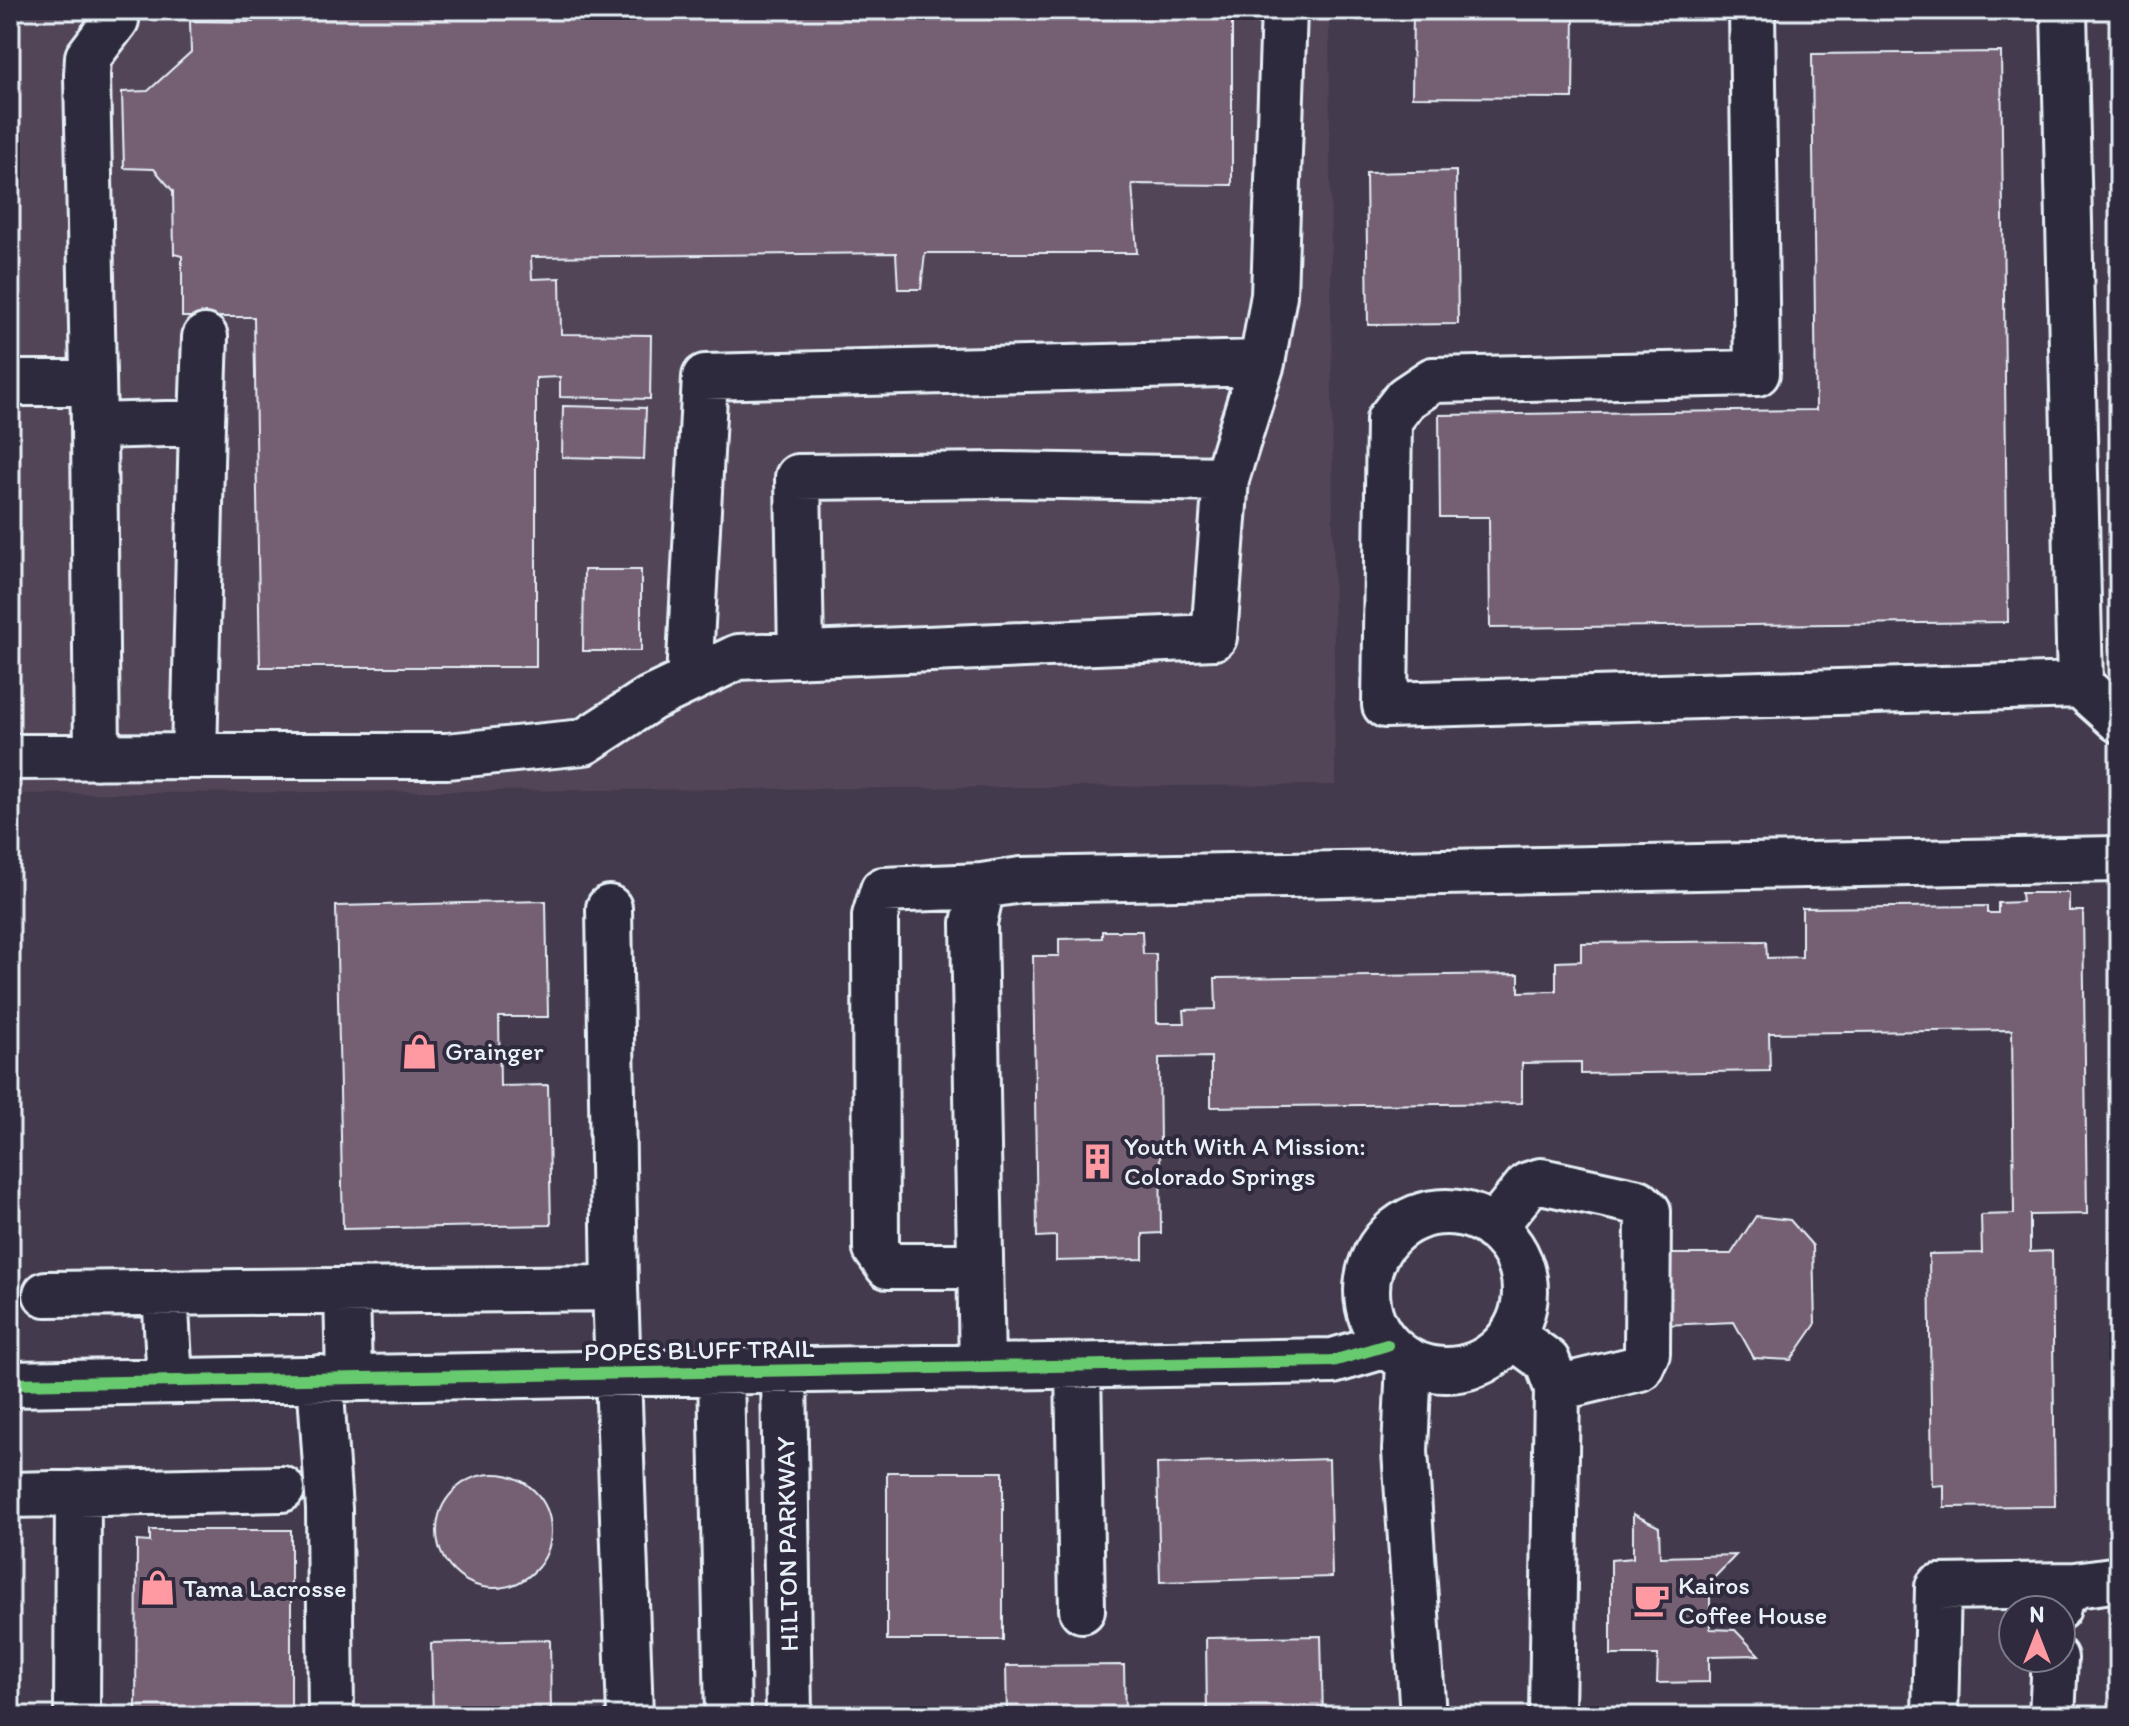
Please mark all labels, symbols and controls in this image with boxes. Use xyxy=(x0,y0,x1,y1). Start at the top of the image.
shop icon: Grainger xyxy=(400,1032,438,1070)
place label: Grainger xyxy=(445,1035,544,1067)
place label: Youth With A Mission: Colorado Springs xyxy=(1124,1130,1366,1192)
building icon: Youth With A Mission: Colorado Springs xyxy=(1079,1142,1117,1180)
street label: POPES BLUFF TRAIL xyxy=(584,1332,814,1368)
street label: HILTON PARKWAY xyxy=(769,1436,805,1652)
shop icon: Tama Lacrosse xyxy=(138,1569,176,1607)
place label: Kairos Coffee House xyxy=(1678,1569,1827,1631)
place label: Tama Lacrosse xyxy=(183,1572,347,1604)
cafe icon: Kairos Coffee House xyxy=(1633,1581,1671,1619)
north arrow xyxy=(1997,1594,2077,1674)
text: N xyxy=(2030,1601,2044,1628)

